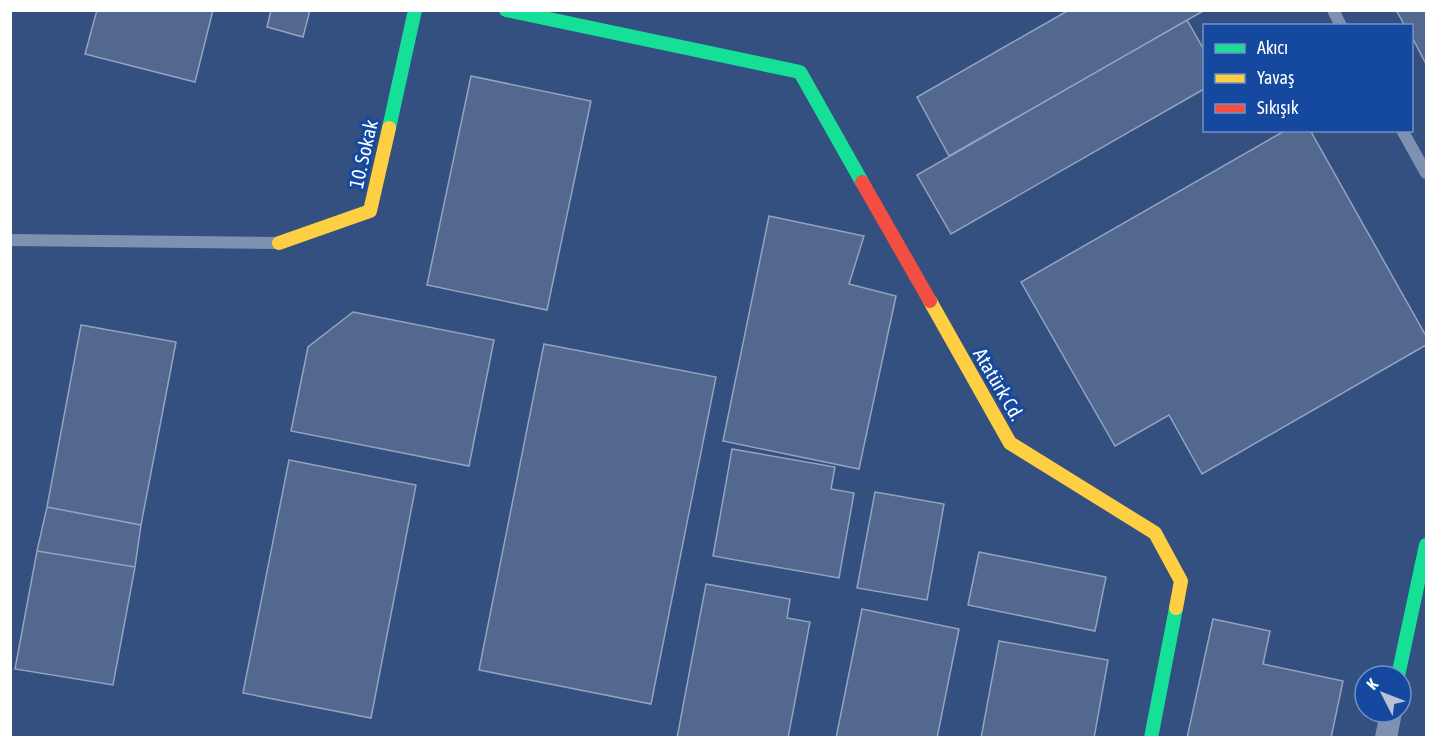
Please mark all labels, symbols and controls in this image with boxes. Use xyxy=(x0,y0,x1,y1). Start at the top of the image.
legend xyxy=(1203,24,1413,132)
text: Akıcı xyxy=(1257,37,1288,58)
text: Yavaş xyxy=(1257,67,1294,88)
text: Sıkışık xyxy=(1257,97,1299,118)
street label: 10. Sokak xyxy=(344,117,382,191)
street label: Atatürk Cd. xyxy=(969,344,1029,424)
north arrow xyxy=(1353,664,1413,724)
text: K xyxy=(1363,675,1381,693)

